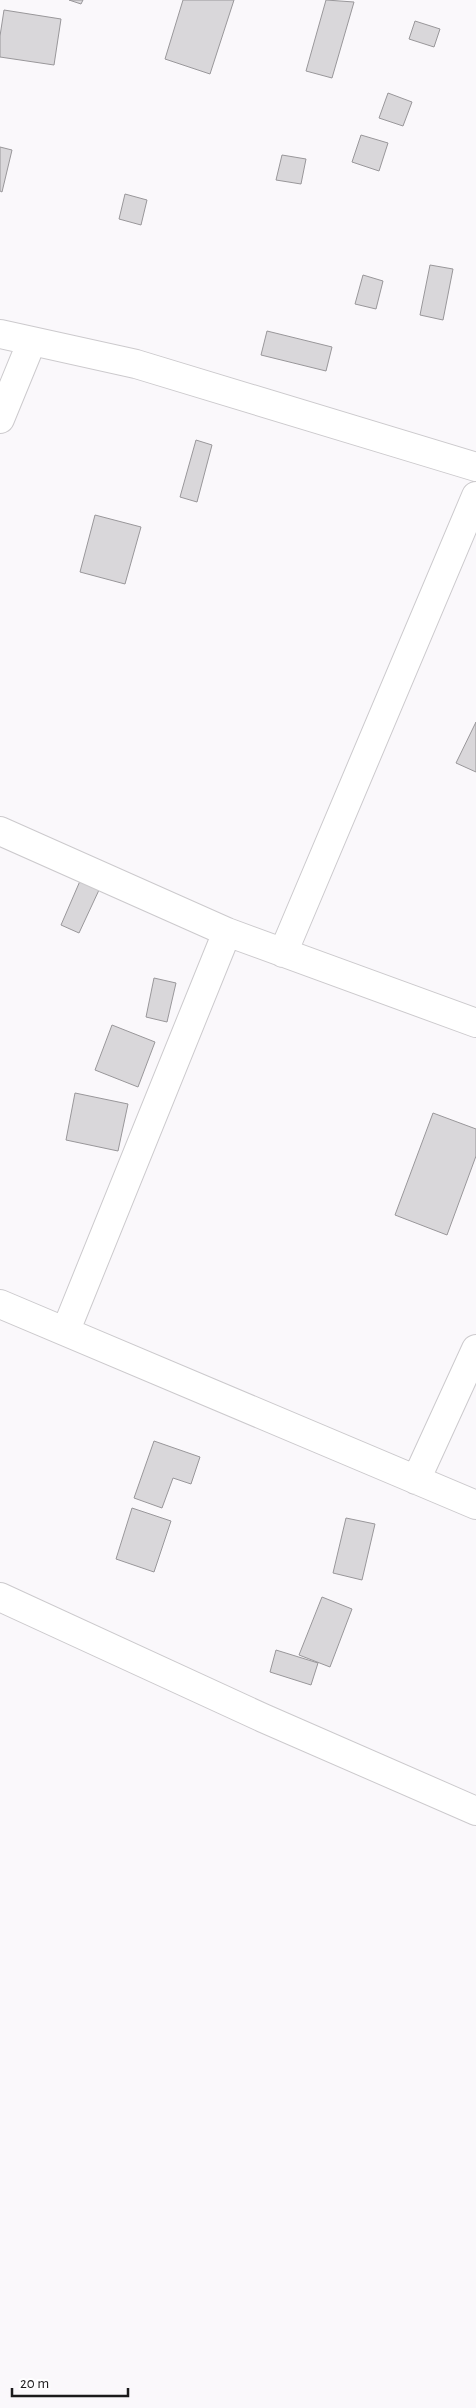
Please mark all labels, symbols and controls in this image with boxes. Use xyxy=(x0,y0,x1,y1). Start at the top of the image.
scale bar xyxy=(12,2366,129,2398)
text: 20 m xyxy=(20,2376,49,2391)

